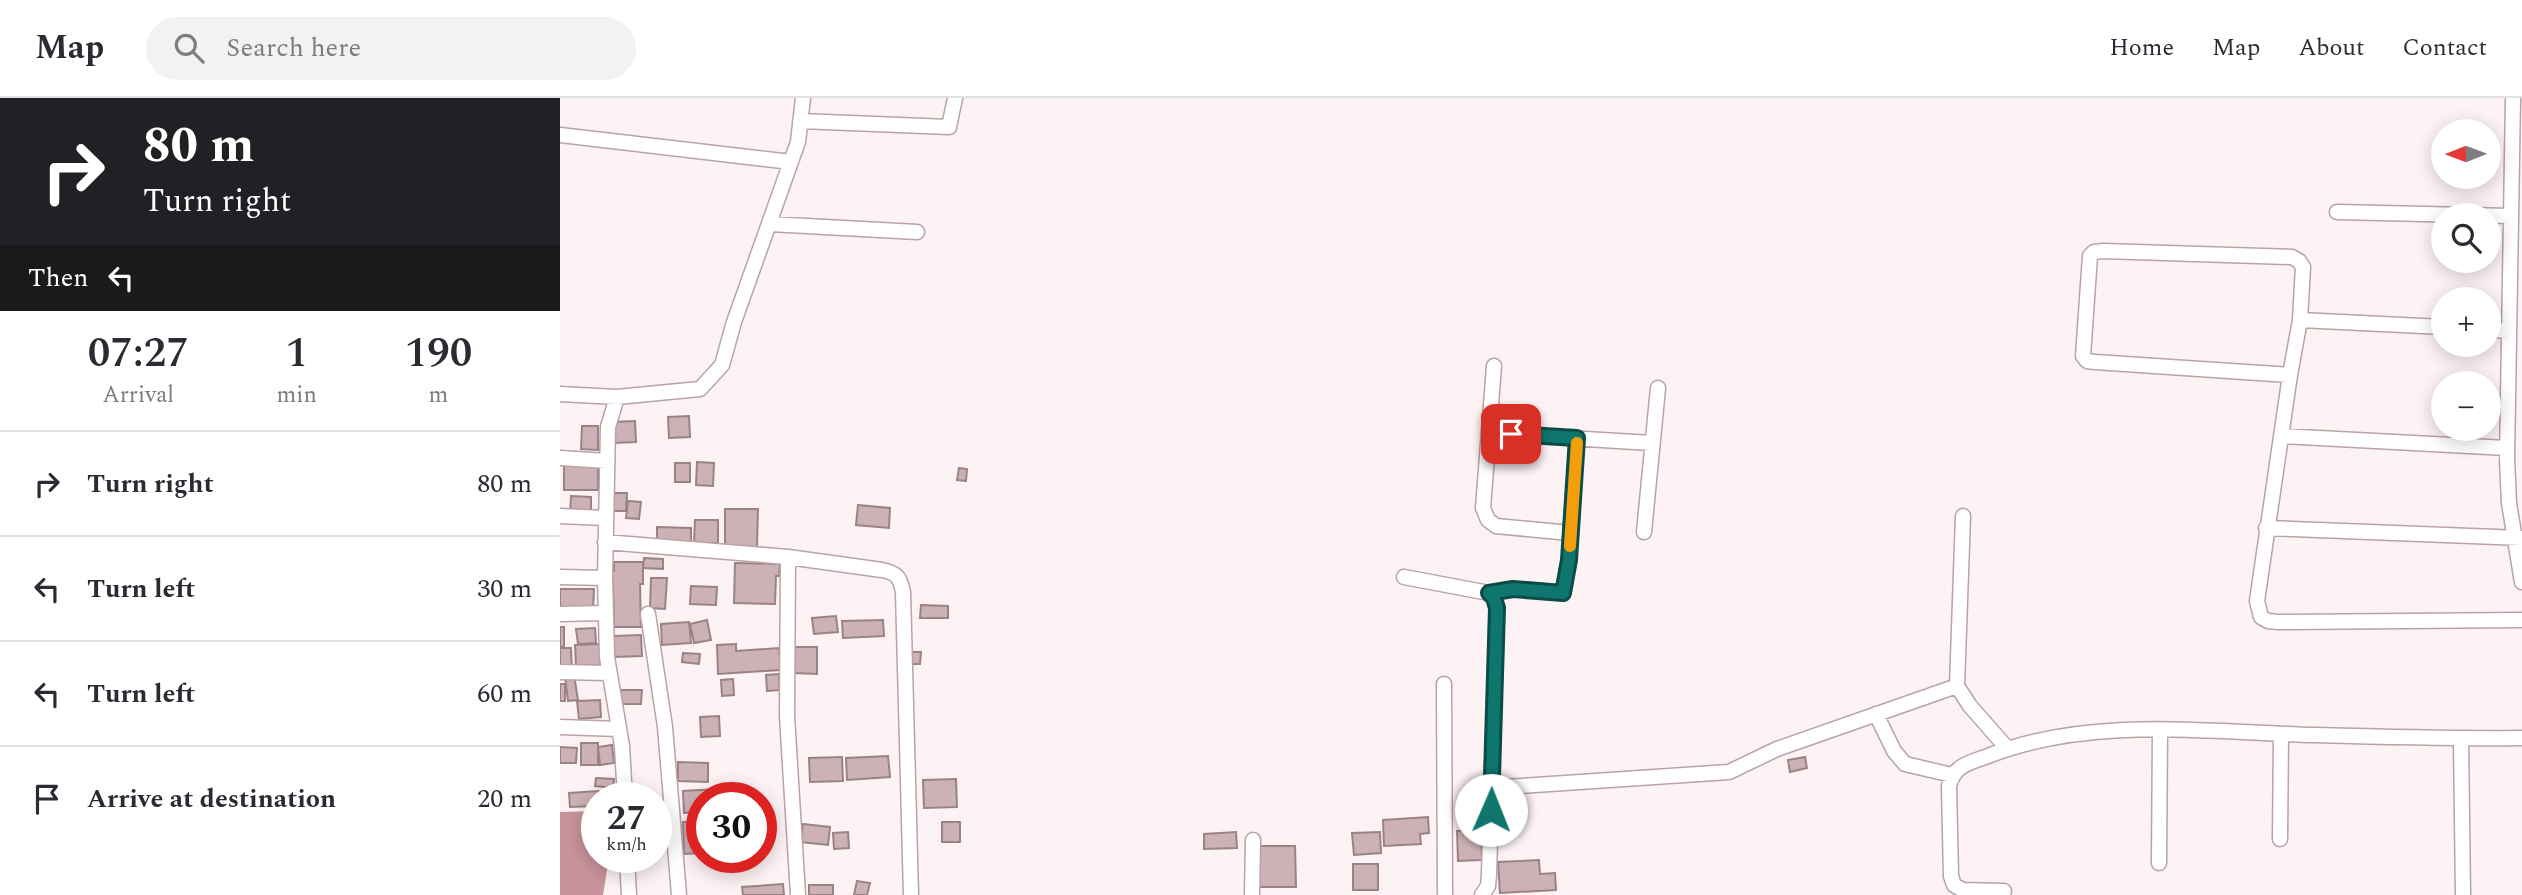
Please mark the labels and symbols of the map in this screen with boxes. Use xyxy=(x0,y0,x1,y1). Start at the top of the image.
north arrow xyxy=(2431,119,2501,189)
pin xyxy=(1481,404,1541,464)
position arrow xyxy=(1454,773,1528,847)
speed limit sign: 30 xyxy=(686,782,777,873)

